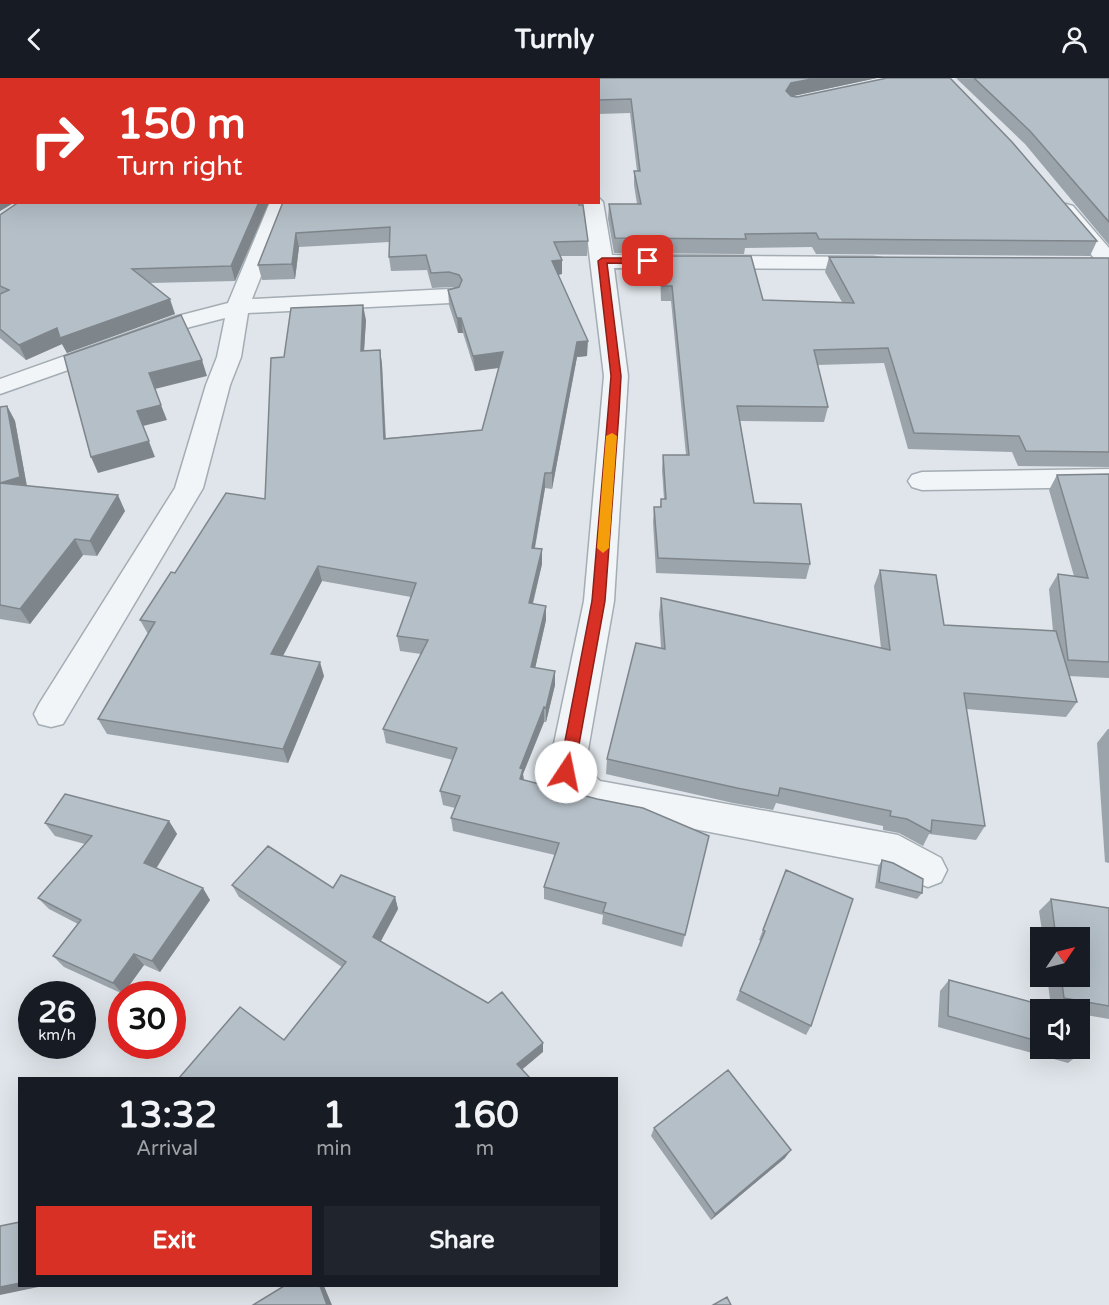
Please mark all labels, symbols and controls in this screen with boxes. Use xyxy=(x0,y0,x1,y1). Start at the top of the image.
icon: back xyxy=(18,23,51,56)
text: Turnly xyxy=(515,23,594,56)
icon: person xyxy=(1058,23,1091,56)
text: 150 m xyxy=(117,99,246,150)
icon: right xyxy=(18,102,96,180)
text: Turn right xyxy=(117,150,243,183)
pin xyxy=(622,235,673,286)
icon: arrive xyxy=(631,244,664,277)
position arrow xyxy=(534,740,598,804)
north arrow xyxy=(1030,927,1090,987)
map controls xyxy=(1030,927,1090,1059)
speed limit sign: 30 xyxy=(108,981,186,1059)
text: 26 xyxy=(38,994,76,1031)
button: sound xyxy=(1030,999,1090,1059)
text: km/h xyxy=(38,1026,76,1044)
text: 13:32 xyxy=(117,1094,217,1137)
text: 1 xyxy=(323,1094,345,1137)
text: 160 xyxy=(451,1094,519,1137)
text: Arrival xyxy=(136,1137,198,1161)
text: min xyxy=(316,1137,352,1161)
text: m xyxy=(476,1137,494,1161)
button: Exit xyxy=(36,1206,312,1275)
button: Share xyxy=(324,1206,600,1275)

